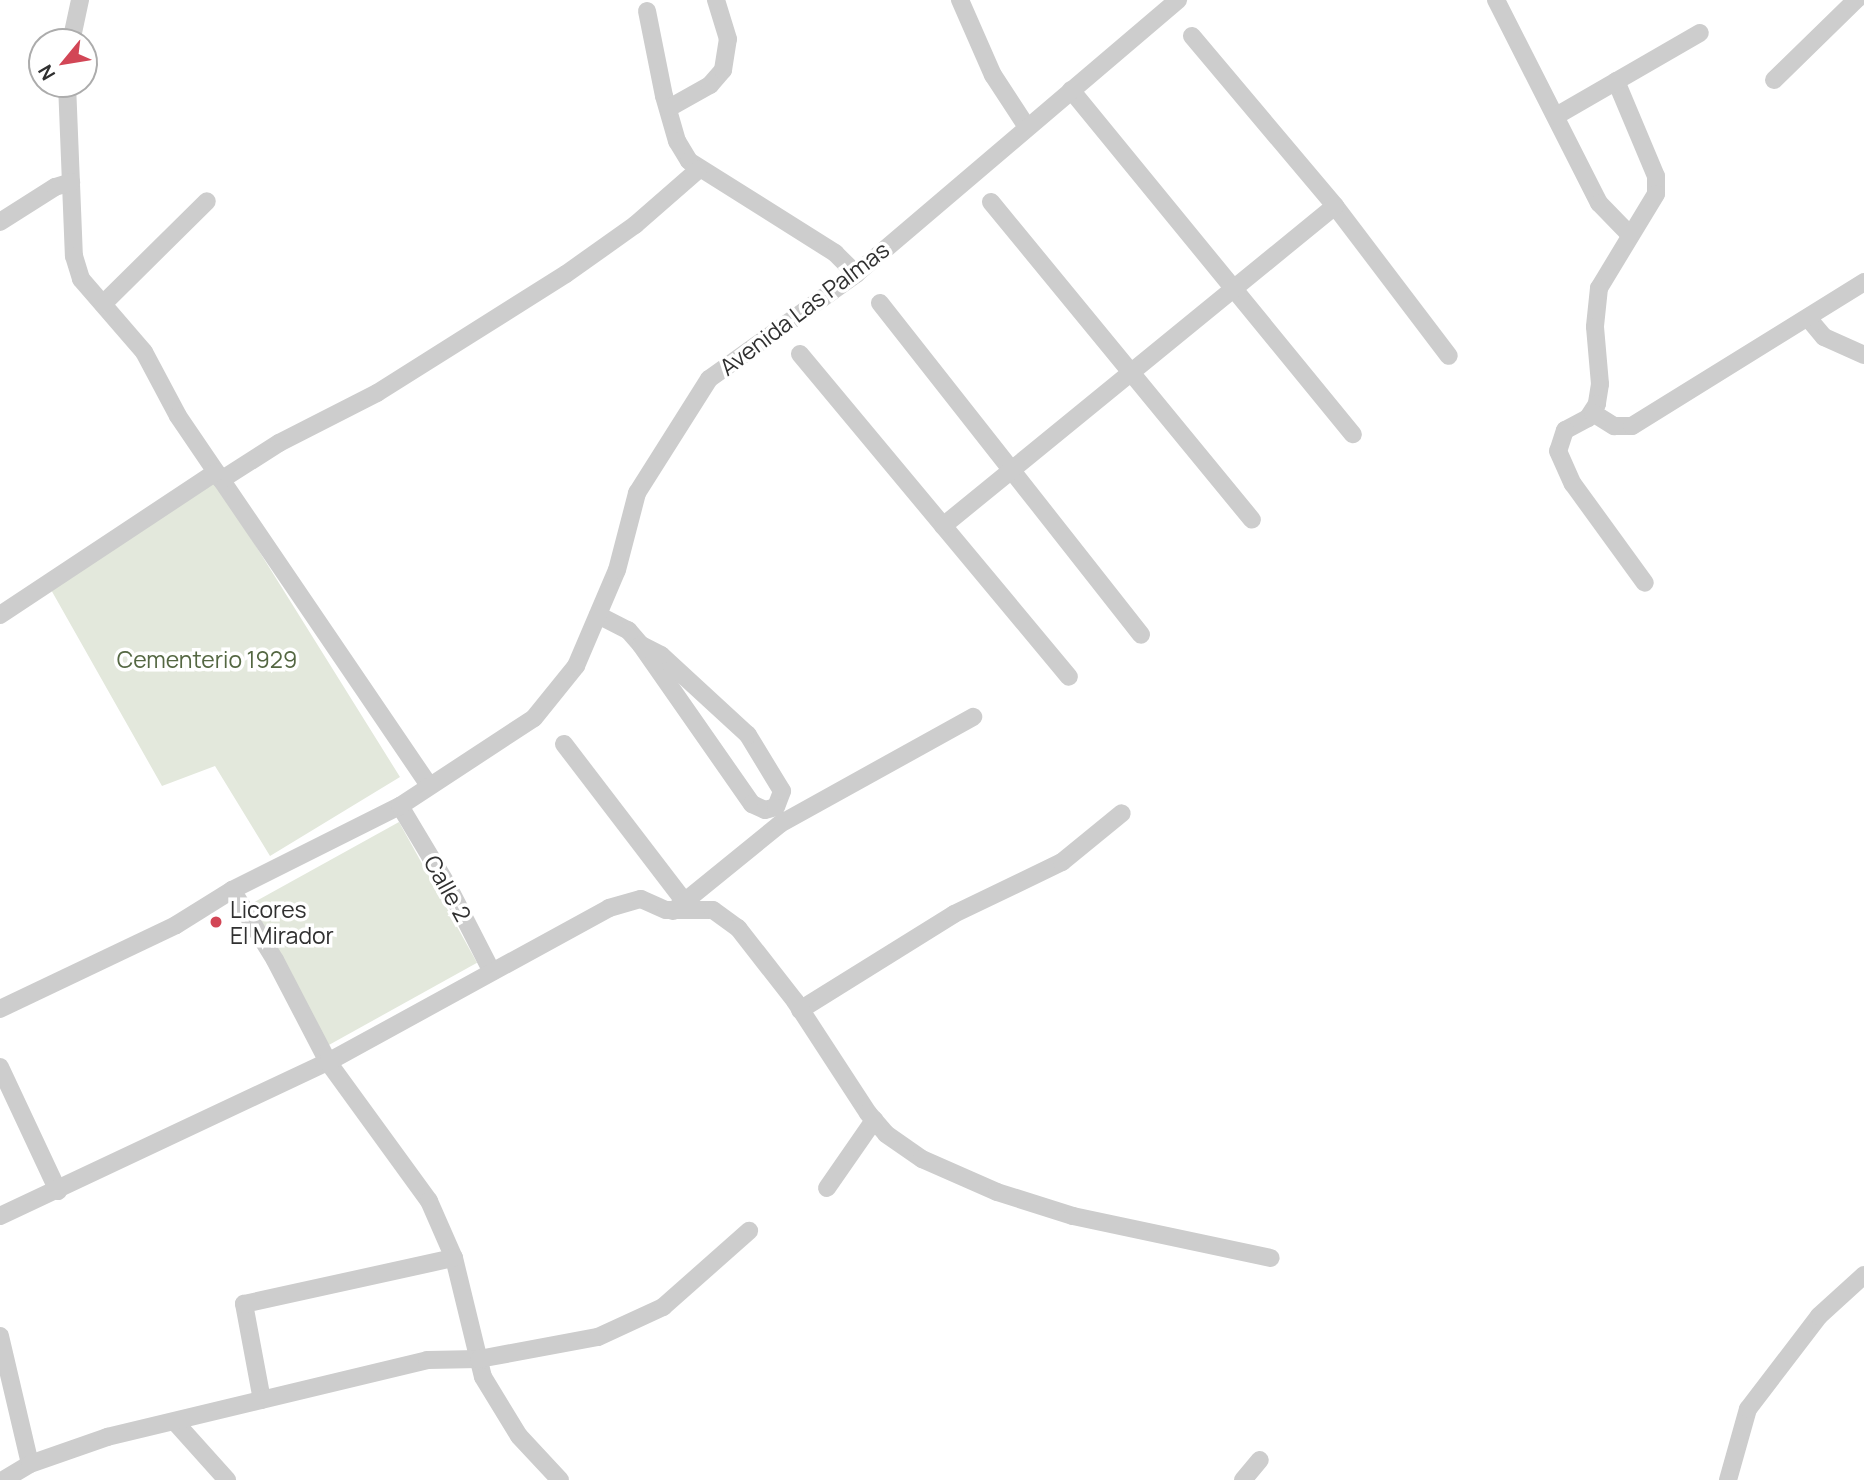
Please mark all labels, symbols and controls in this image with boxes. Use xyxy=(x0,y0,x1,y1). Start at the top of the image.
north arrow xyxy=(28,28,98,98)
text: N xyxy=(32,60,61,85)
street label: Avenida Las Palmas xyxy=(714,235,894,381)
park label: Cementerio 1929 xyxy=(117,645,297,673)
street label: Calle 2 xyxy=(419,850,477,926)
place label: Licores El Mirador xyxy=(230,895,334,949)
marker: Licores El Mirador xyxy=(208,914,224,930)

